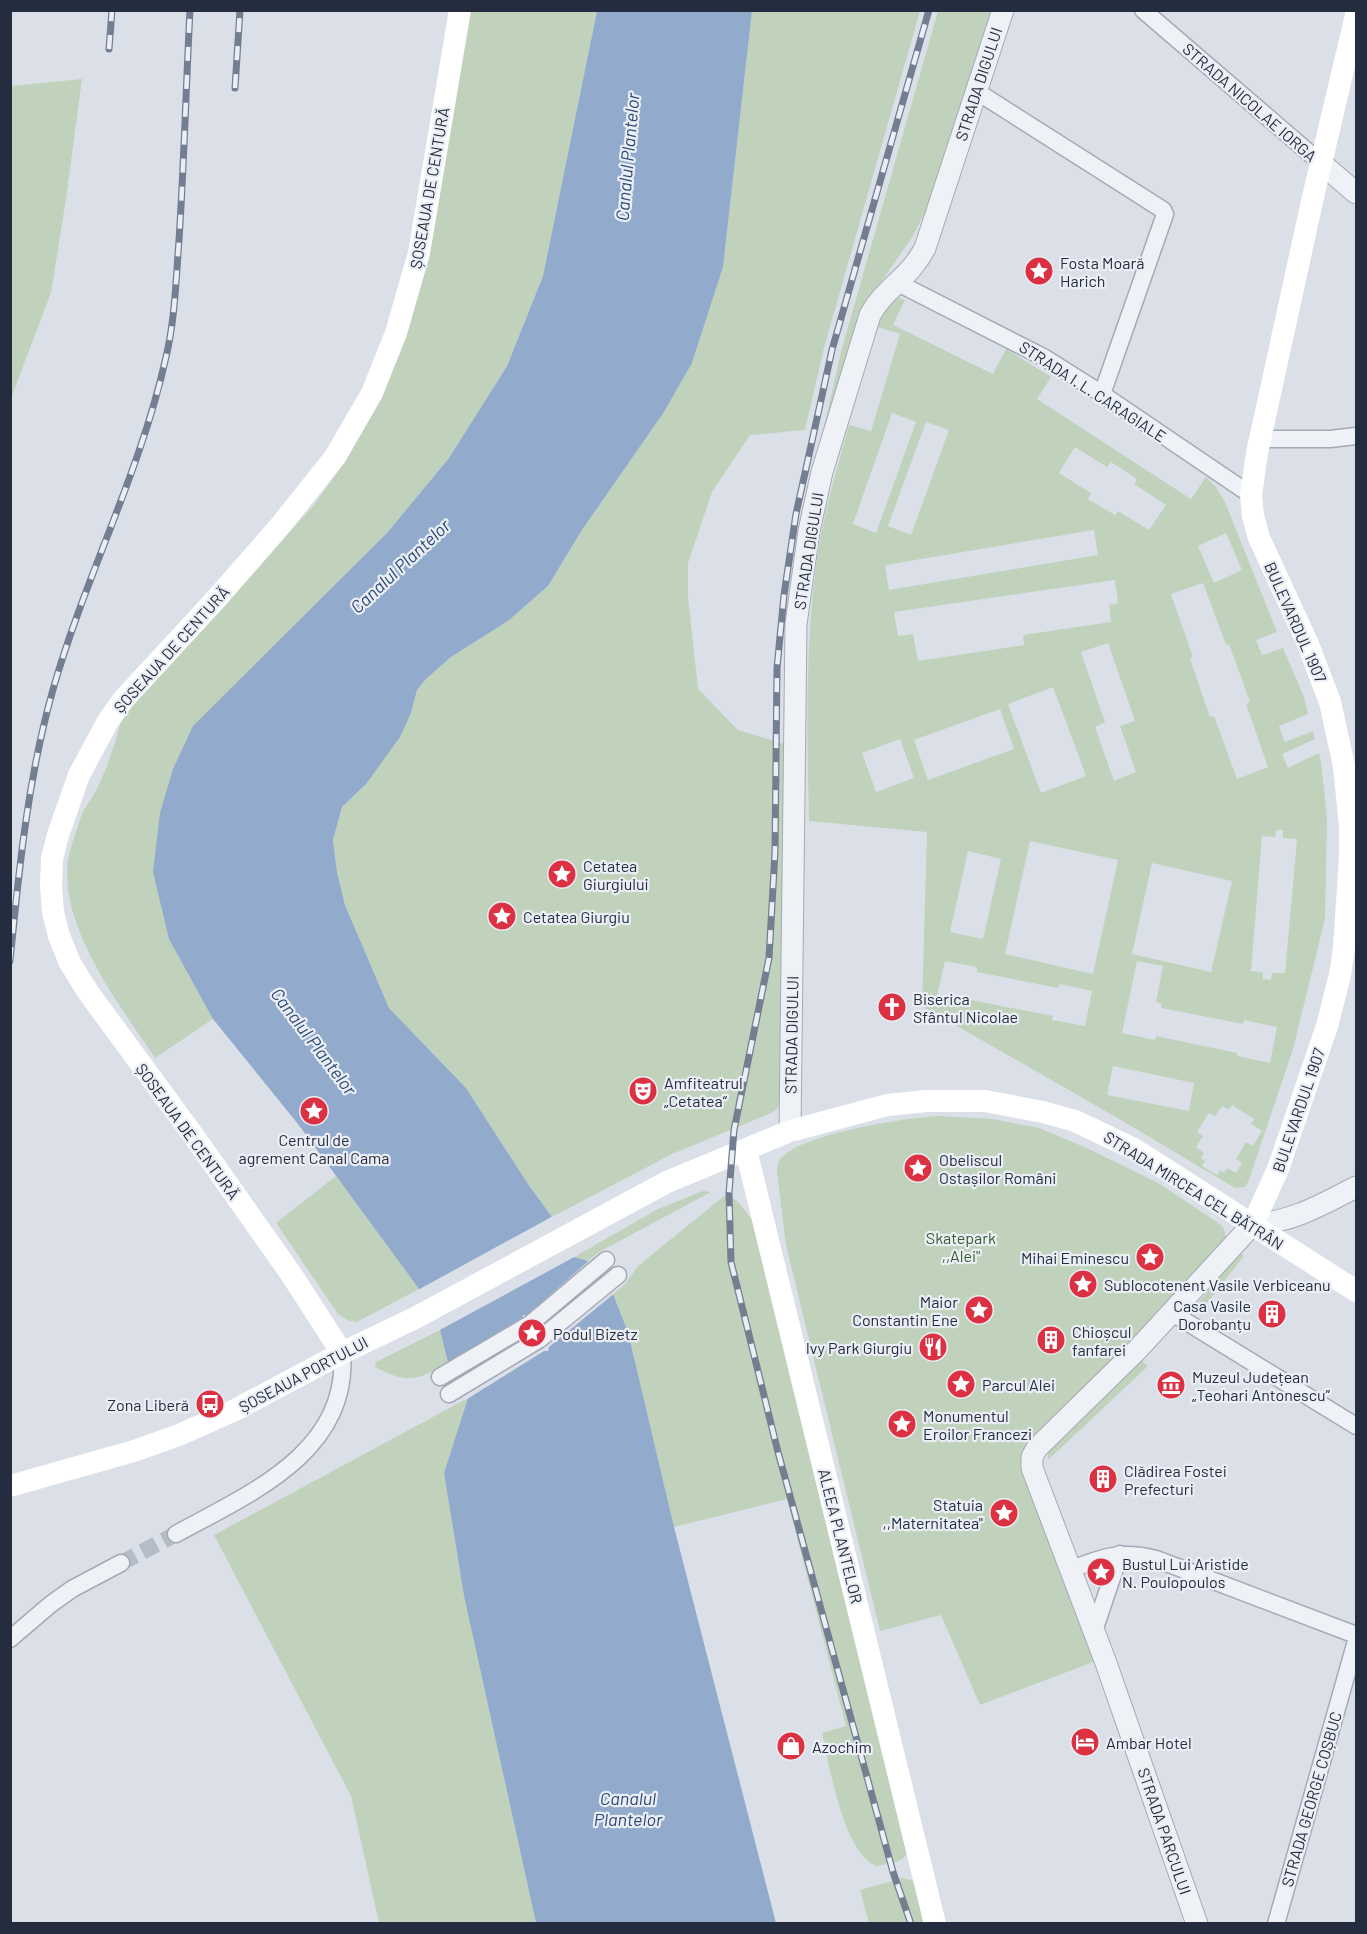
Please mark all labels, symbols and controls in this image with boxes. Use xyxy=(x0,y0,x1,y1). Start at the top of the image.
street label: STRADA DIGULUI xyxy=(951,25,1005,143)
street label: STRADA NICOLAE IORGA xyxy=(1179,39,1321,165)
water label: Canalul Plantelor xyxy=(610,91,644,222)
street label: ȘOSEAUA DE CENTURĂ xyxy=(405,105,453,270)
place label: Fosta Moară Harich xyxy=(1060,253,1144,290)
place icon: Fosta Moară Harich xyxy=(1023,255,1055,287)
street label: STRADA I. L. CARAGIALE xyxy=(1016,336,1170,446)
street label: STRADA DIGULUI xyxy=(789,491,827,611)
water label: Canalul Plantelor xyxy=(346,514,455,618)
street label: BULEVARDUL 1907 xyxy=(1261,559,1331,686)
street label: ȘOSEAUA DE CENTURĂ xyxy=(109,582,233,716)
place label: Cetatea Giurgiului xyxy=(583,856,649,893)
place icon: Cetatea Giurgiului xyxy=(546,858,578,890)
place icon: Cetatea Giurgiu xyxy=(486,900,518,932)
place label: Cetatea Giurgiu xyxy=(523,907,630,926)
street label: STRADA DIGULUI xyxy=(780,976,802,1094)
water label: Canalul Plantelor xyxy=(267,983,362,1099)
place label: Biserica Sfântul Nicolae xyxy=(913,989,1018,1026)
church icon: Biserica Sfântul Nicolae xyxy=(876,991,908,1023)
street label: BULEVARDUL 1907 xyxy=(1268,1045,1328,1175)
street label: ȘOSEAUA DE CENTURĂ xyxy=(132,1059,244,1203)
place label: Amfiteatrul „Cetatea“ xyxy=(664,1073,743,1110)
theatre icon: Amfiteatrul „Cetatea“ xyxy=(627,1075,659,1107)
place icon: Centrul de agrement Canal Cama xyxy=(298,1095,330,1127)
street label: STRADA MIRCEA CEL BĂTRÂN xyxy=(1101,1127,1287,1253)
place label: Centrul de agrement Canal Cama xyxy=(239,1130,389,1167)
place label: Obeliscul Ostașilor Români xyxy=(939,1150,1056,1187)
place icon: Obeliscul Ostașilor Români xyxy=(902,1152,934,1184)
park label: Skatepark ,,Alei" xyxy=(926,1228,996,1265)
place icon: Mihai Eminescu xyxy=(1134,1241,1166,1273)
place label: Mihai Eminescu xyxy=(1021,1248,1129,1267)
place icon: Sublocotenent Vasile Verbiceanu xyxy=(1067,1268,1099,1300)
place label: Sublocotenent Vasile Verbiceanu xyxy=(1104,1275,1331,1294)
place label: Maior Constantin Ene xyxy=(852,1292,958,1329)
place icon: Maior Constantin Ene xyxy=(963,1294,995,1326)
place label: Casa Vasile Dorobanțu xyxy=(1173,1296,1251,1333)
building icon: Casa Vasile Dorobanțu xyxy=(1256,1298,1288,1330)
place icon: Podul Bizetz xyxy=(516,1317,548,1349)
place label: Chioșcul fanfarei xyxy=(1072,1322,1131,1359)
place label: Podul Bizetz xyxy=(553,1324,638,1343)
building icon: Chioșcul fanfarei xyxy=(1035,1324,1067,1356)
restaurant icon: Ivy Park Giurgiu xyxy=(917,1331,949,1363)
street label: ȘOSEAUA PORTULUI xyxy=(235,1332,371,1416)
place label: Ivy Park Giurgiu xyxy=(806,1338,912,1357)
place label: Muzeul Județean „Teohari Antonescu” xyxy=(1192,1367,1331,1404)
place icon: Parcul Alei xyxy=(945,1368,977,1400)
museum icon: Muzeul Județean „Teohari Antonescu” xyxy=(1155,1369,1187,1401)
place label: Parcul Alei xyxy=(982,1375,1055,1394)
bus stop icon: Zona Liberă xyxy=(194,1388,226,1420)
place label: Zona Liberă xyxy=(107,1395,189,1414)
place label: Monumentul Eroilor Francezi xyxy=(923,1406,1032,1443)
place icon: Monumentul Eroilor Francezi xyxy=(886,1408,918,1440)
place label: Clădirea Fostei Prefecturi xyxy=(1124,1461,1227,1498)
building icon: Clădirea Fostei Prefecturi xyxy=(1087,1463,1119,1495)
street label: ALEEA PLANTELOR xyxy=(815,1467,867,1606)
place label: Statuia ,,Maternitatea" xyxy=(882,1495,983,1532)
place icon: Statuia ,,Maternitatea" xyxy=(988,1497,1020,1529)
place label: Bustul Lui Aristide N. Poulopoulos xyxy=(1122,1554,1249,1591)
place icon: Bustul Lui Aristide N. Poulopoulos xyxy=(1085,1556,1117,1588)
street label: STRADA GEORGE COȘBUC xyxy=(1277,1709,1345,1889)
hotel icon: Ambar Hotel xyxy=(1069,1726,1101,1758)
shop icon: Azochim xyxy=(775,1730,807,1762)
place label: Ambar Hotel xyxy=(1106,1733,1192,1752)
place label: Azochim xyxy=(812,1737,872,1756)
street label: STRADA PARCULUI xyxy=(1134,1765,1196,1897)
water label: Canalul Plantelor xyxy=(594,1787,663,1830)

